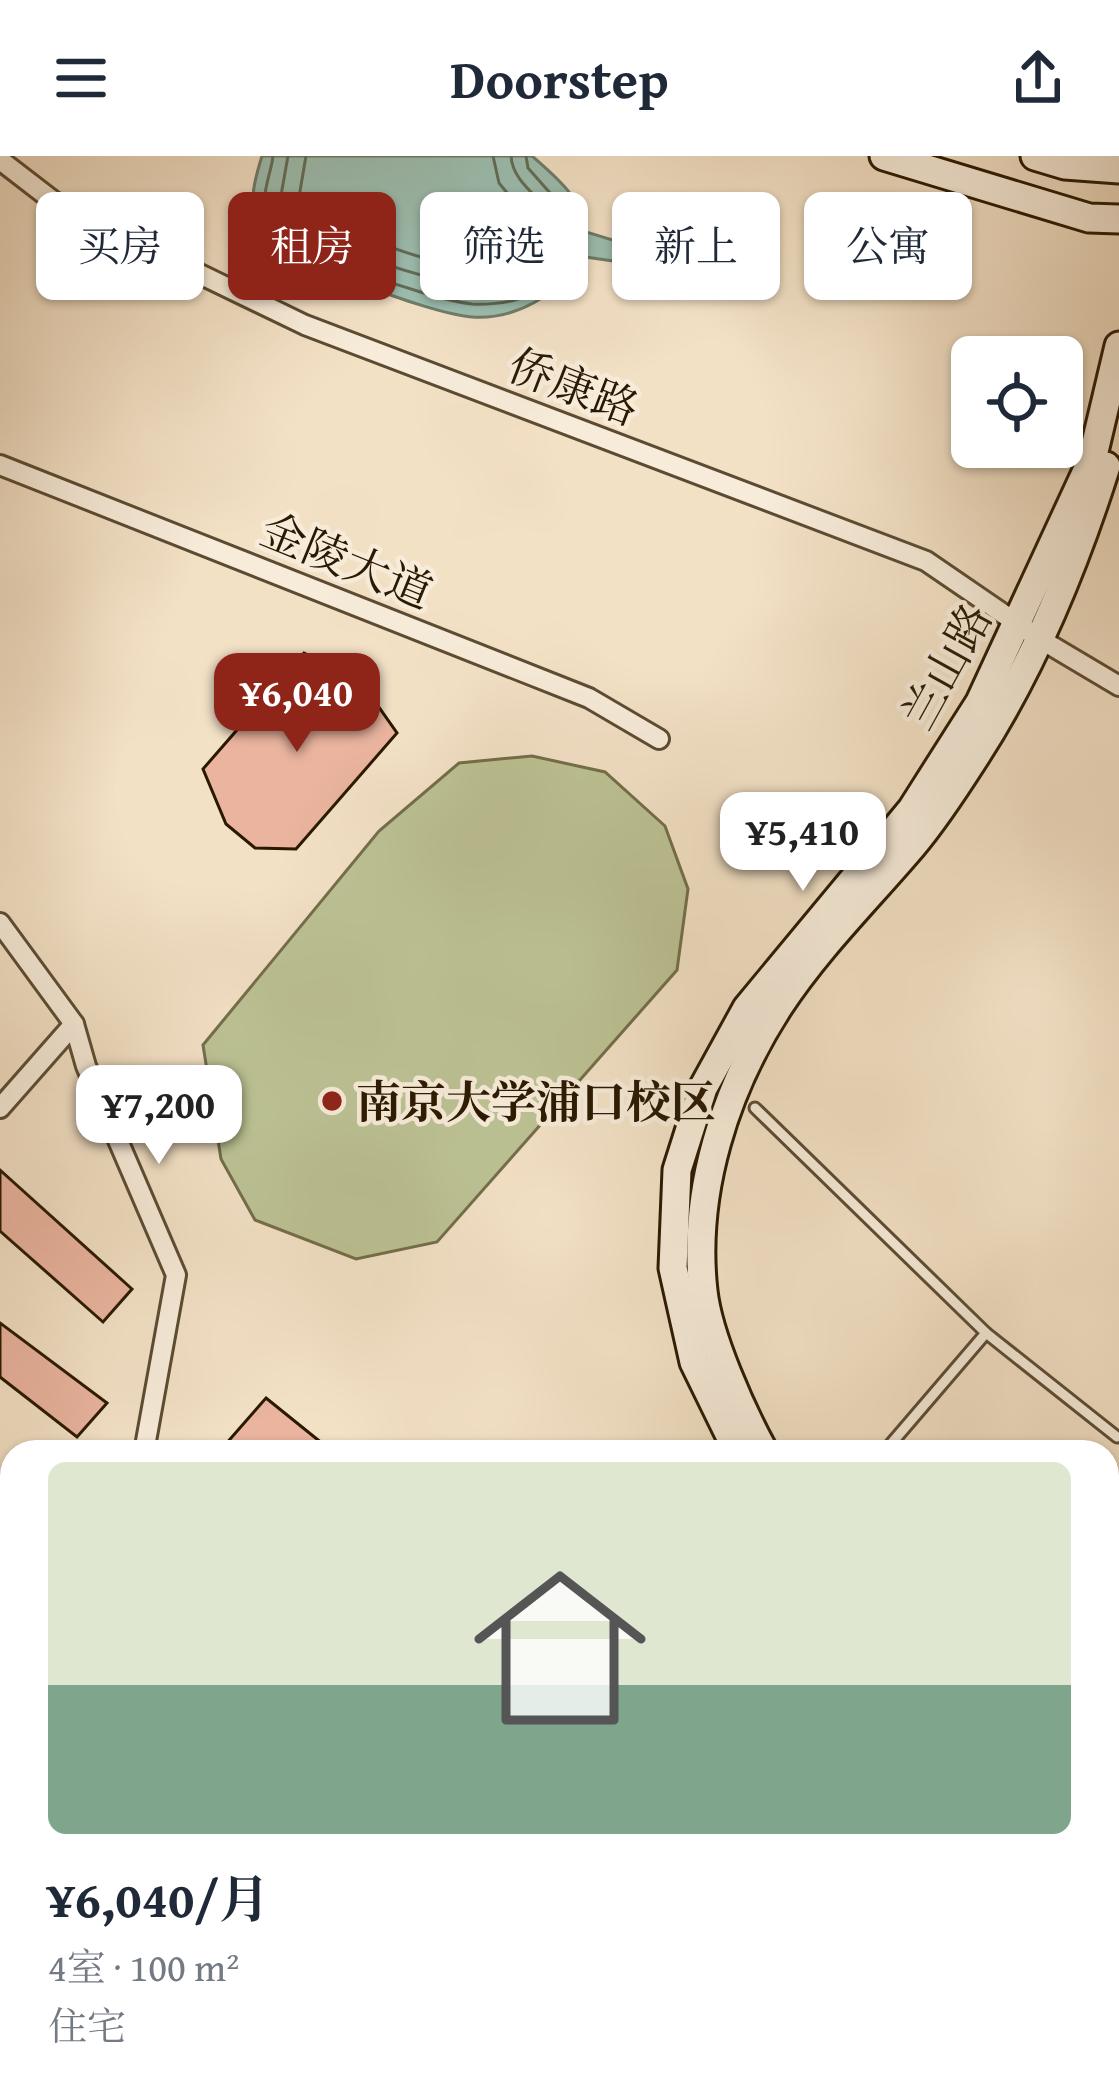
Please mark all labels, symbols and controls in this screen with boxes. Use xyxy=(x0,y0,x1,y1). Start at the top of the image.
text: Doorstep xyxy=(450,39,669,118)
icon: menu xyxy=(48,45,114,111)
icon: share xyxy=(1005,45,1071,111)
chip: 买房 xyxy=(36,192,204,300)
chip: 租房 xyxy=(228,192,396,300)
chip: 筛选 xyxy=(420,192,588,300)
chip: 新上 xyxy=(612,192,780,300)
chip: 公寓 xyxy=(804,192,972,300)
street label: 侨康路 xyxy=(499,331,649,441)
map controls xyxy=(951,336,1083,468)
button: locate xyxy=(951,336,1083,468)
street label: 金陵大道 xyxy=(251,496,443,624)
street label: 兰山路 xyxy=(885,591,1007,741)
pin: ¥6,040 xyxy=(199,653,395,755)
text: ¥6,040 xyxy=(241,663,353,720)
pin: ¥5,410 xyxy=(705,792,901,894)
text: ¥5,410 xyxy=(747,802,859,859)
pin: ¥7,200 xyxy=(61,1065,257,1167)
place label: 南京大学浦口校区 xyxy=(356,1069,716,1134)
text: ¥7,200 xyxy=(103,1075,215,1132)
marker: 南京大学浦口校区 xyxy=(319,1088,345,1114)
icon: home xyxy=(452,1540,668,1756)
text: ¥6,040/月 xyxy=(48,1861,270,1936)
text: 4室 · 100 m² xyxy=(48,1938,239,1995)
text: 住宅 xyxy=(48,1997,126,2054)

